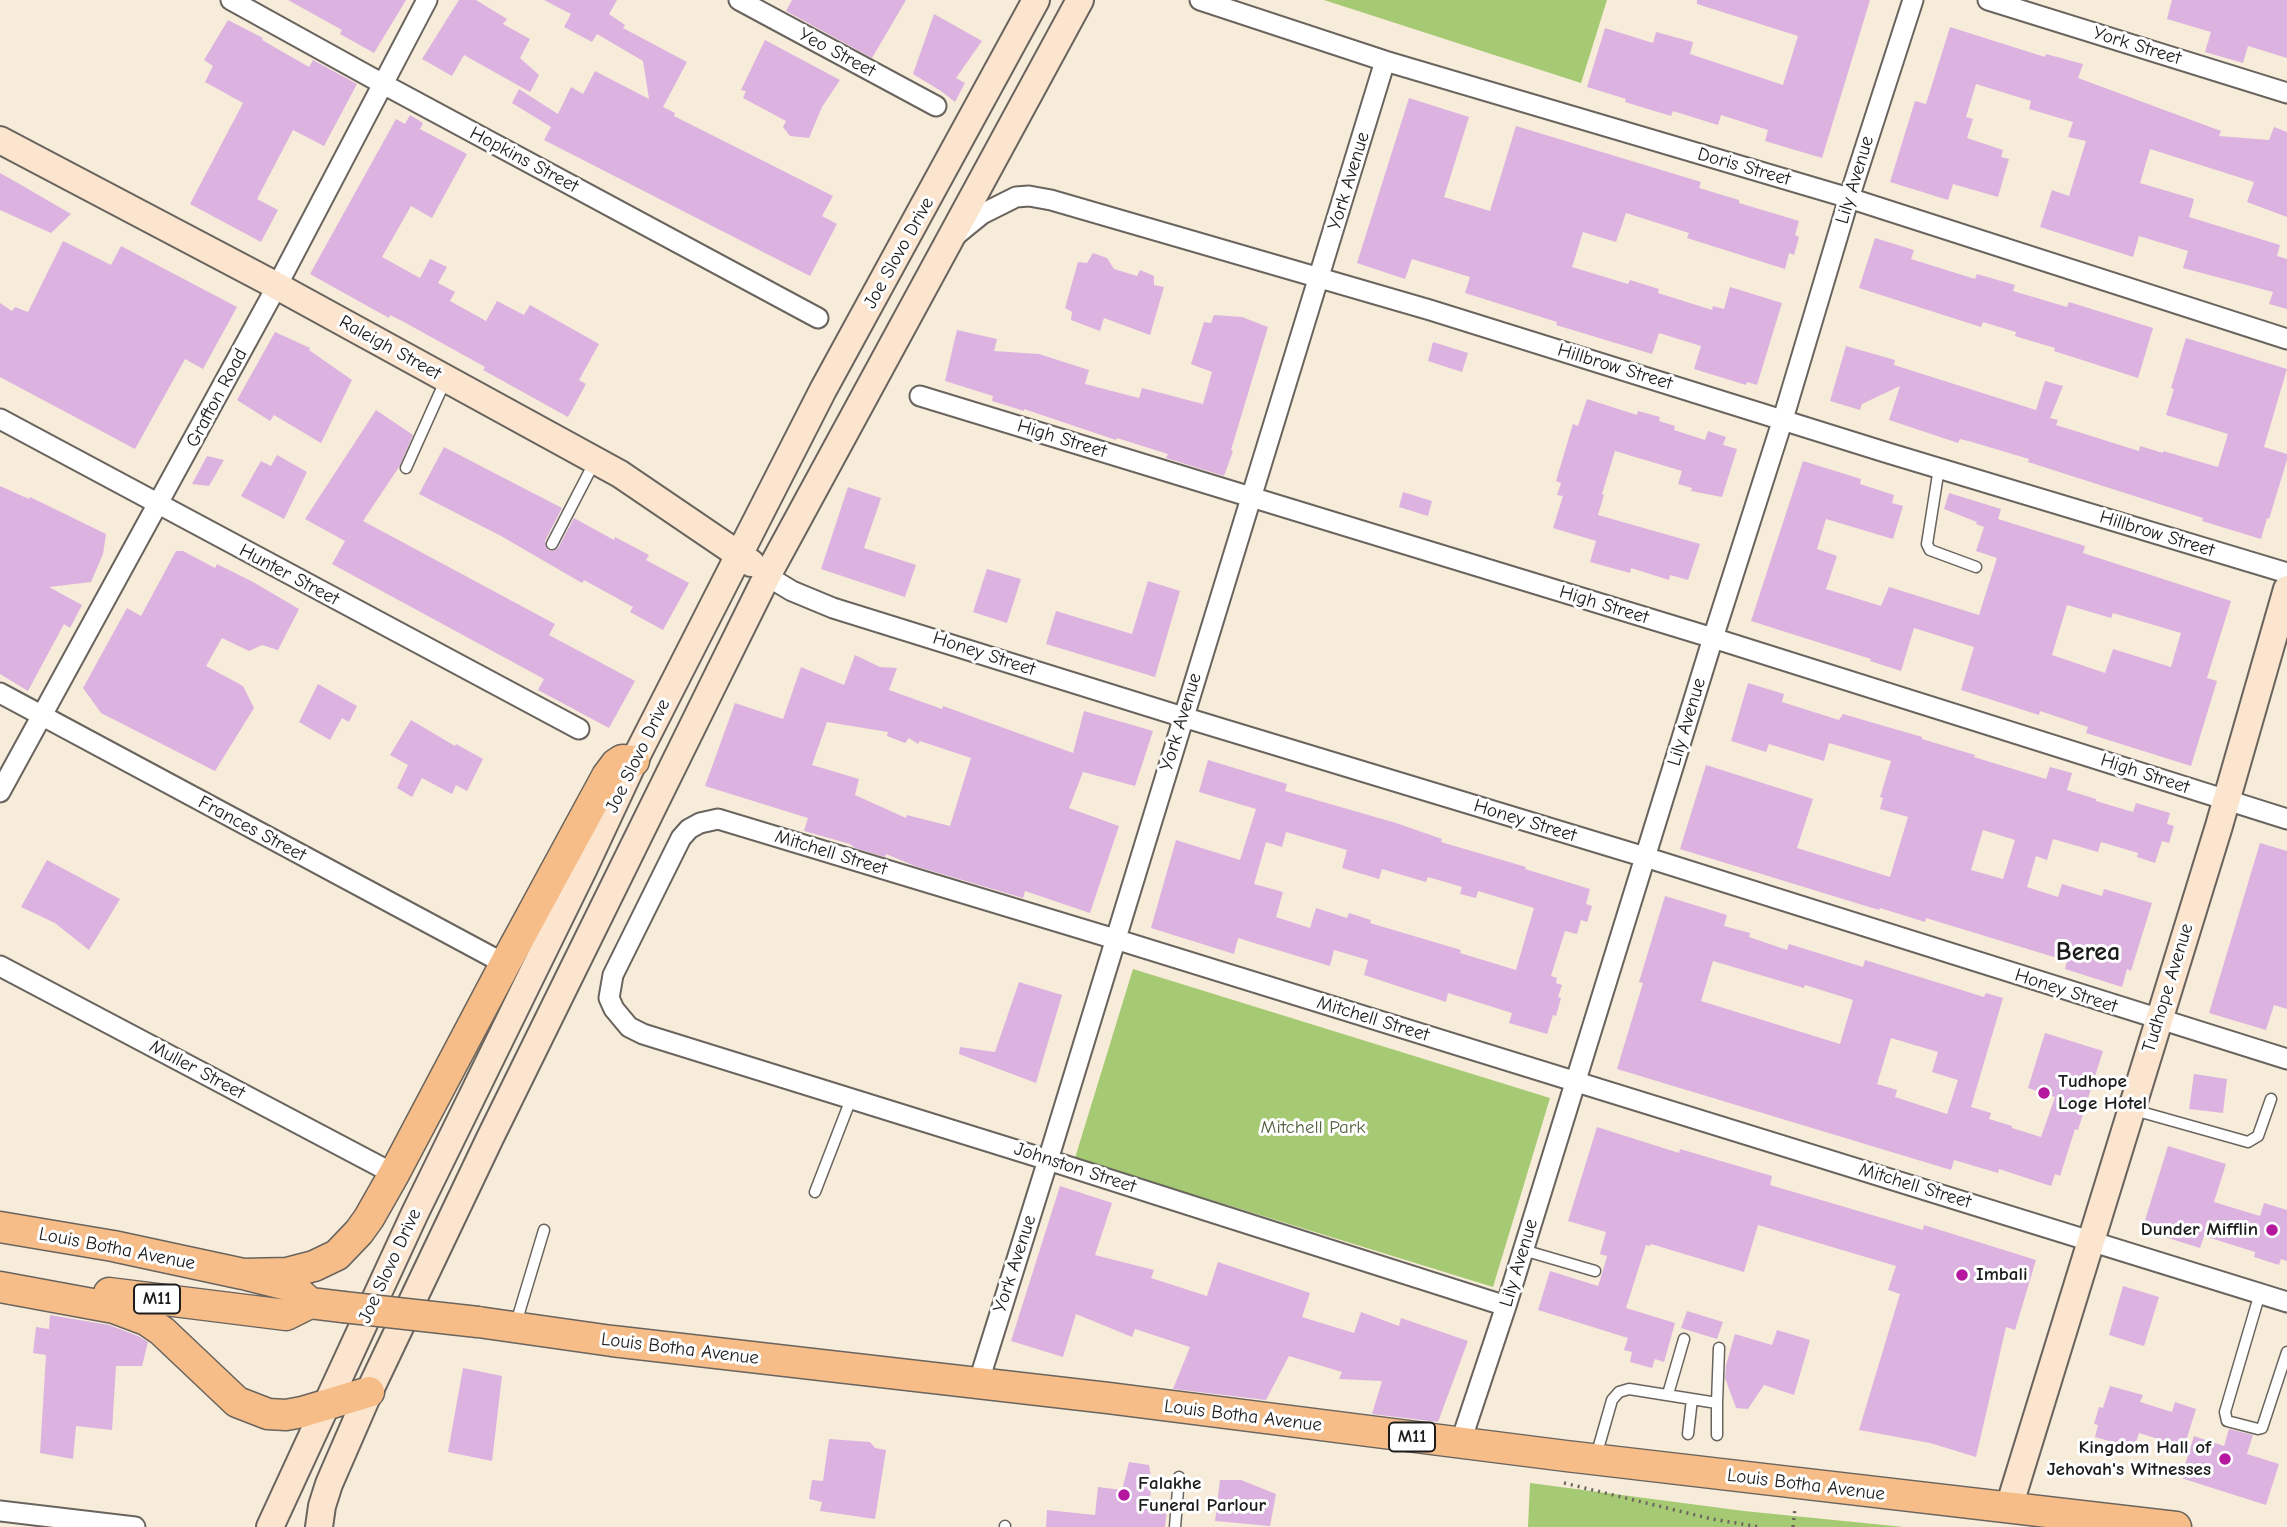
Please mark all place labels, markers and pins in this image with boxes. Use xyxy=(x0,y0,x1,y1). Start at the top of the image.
place label: Tudhope Loge Hotel xyxy=(2058,1071,2147,1115)
marker: Tudhope Loge Hotel xyxy=(2036,1085,2052,1101)
place label: Dunder Mifflin xyxy=(2141,1219,2258,1241)
marker: Dunder Mifflin xyxy=(2264,1222,2280,1238)
place label: Imbali xyxy=(1976,1264,2028,1286)
marker: Imbali xyxy=(1954,1267,1970,1283)
place label: Kingdom Hall of Jehovah's Witnesses xyxy=(2047,1437,2211,1481)
marker: Kingdom Hall of Jehovah's Witnesses xyxy=(2217,1451,2233,1467)
place label: Falakhe Funeral Parlour xyxy=(1138,1473,1266,1517)
marker: Falakhe Funeral Parlour xyxy=(1116,1487,1132,1503)

